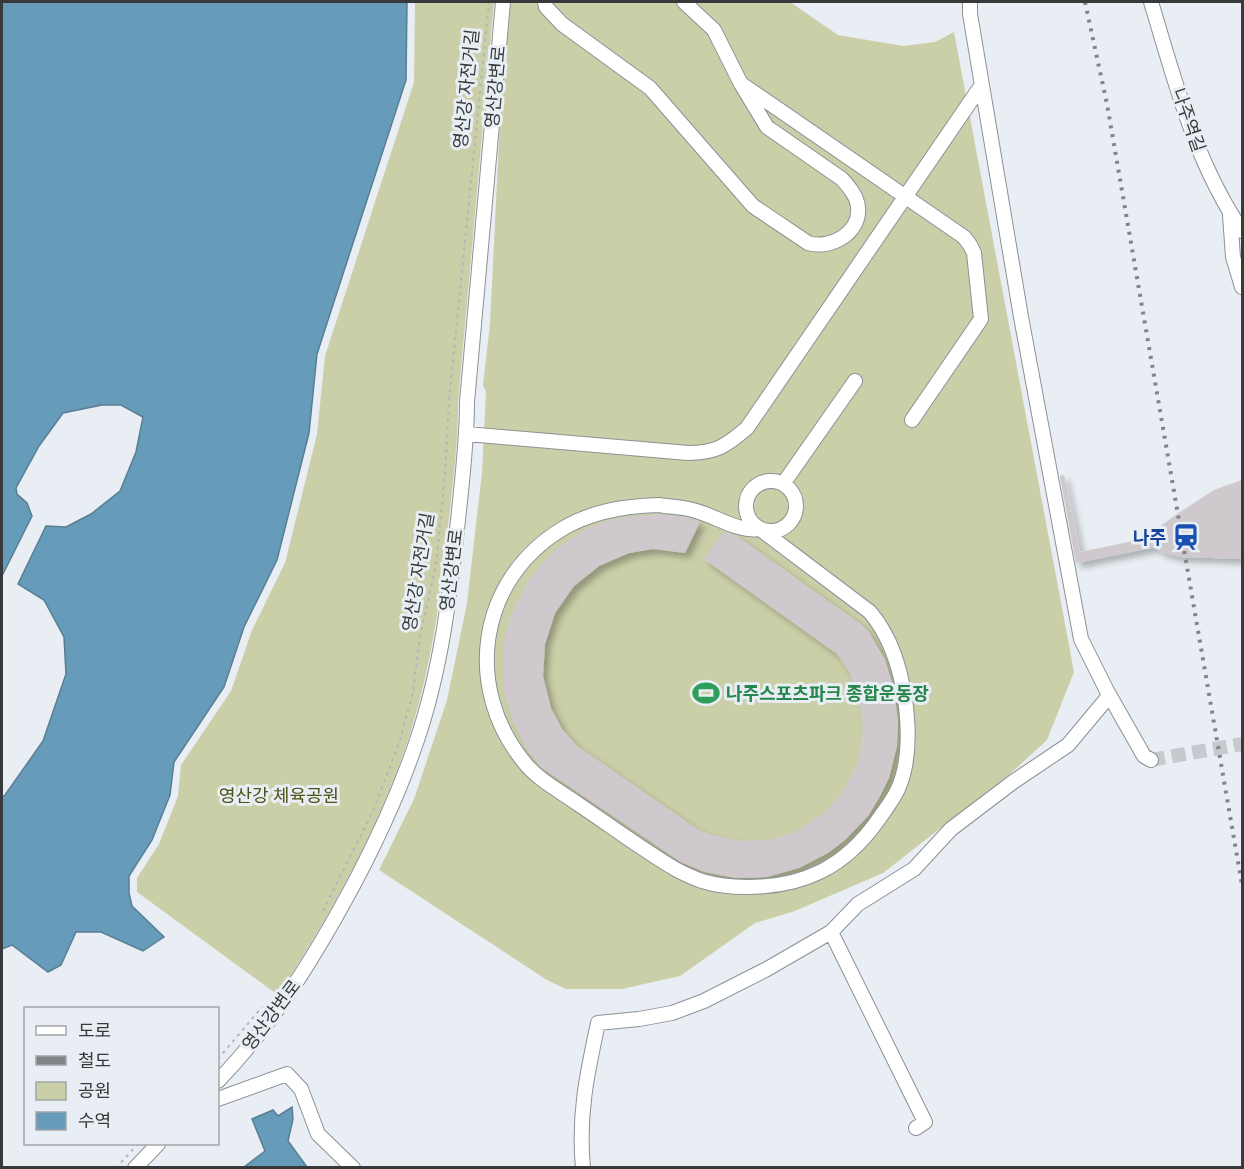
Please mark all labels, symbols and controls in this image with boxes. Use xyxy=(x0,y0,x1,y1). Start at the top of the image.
street label: 영산강 자전거길 xyxy=(449,28,483,150)
street label: 영산강변로 xyxy=(481,45,509,129)
street label: 나주역길 xyxy=(1168,85,1210,155)
street label: 영산강 자전거길 xyxy=(398,511,438,633)
station icon: 나주 xyxy=(1171,522,1201,552)
place label: 나주 xyxy=(1133,527,1166,548)
street label: 영산강변로 xyxy=(436,528,466,612)
sports icon: 나주스포츠파크 종합운동장 xyxy=(691,678,721,708)
place label: 나주스포츠파크 종합운동장 xyxy=(726,683,929,704)
park label: 영산강 체육공원 xyxy=(219,785,339,806)
street label: 영산강변로 xyxy=(238,976,304,1054)
legend xyxy=(24,1007,219,1145)
text: 도로 xyxy=(78,1020,111,1041)
text: 철도 xyxy=(78,1050,111,1071)
text: 공원 xyxy=(78,1080,111,1101)
text: 수역 xyxy=(78,1110,111,1131)

